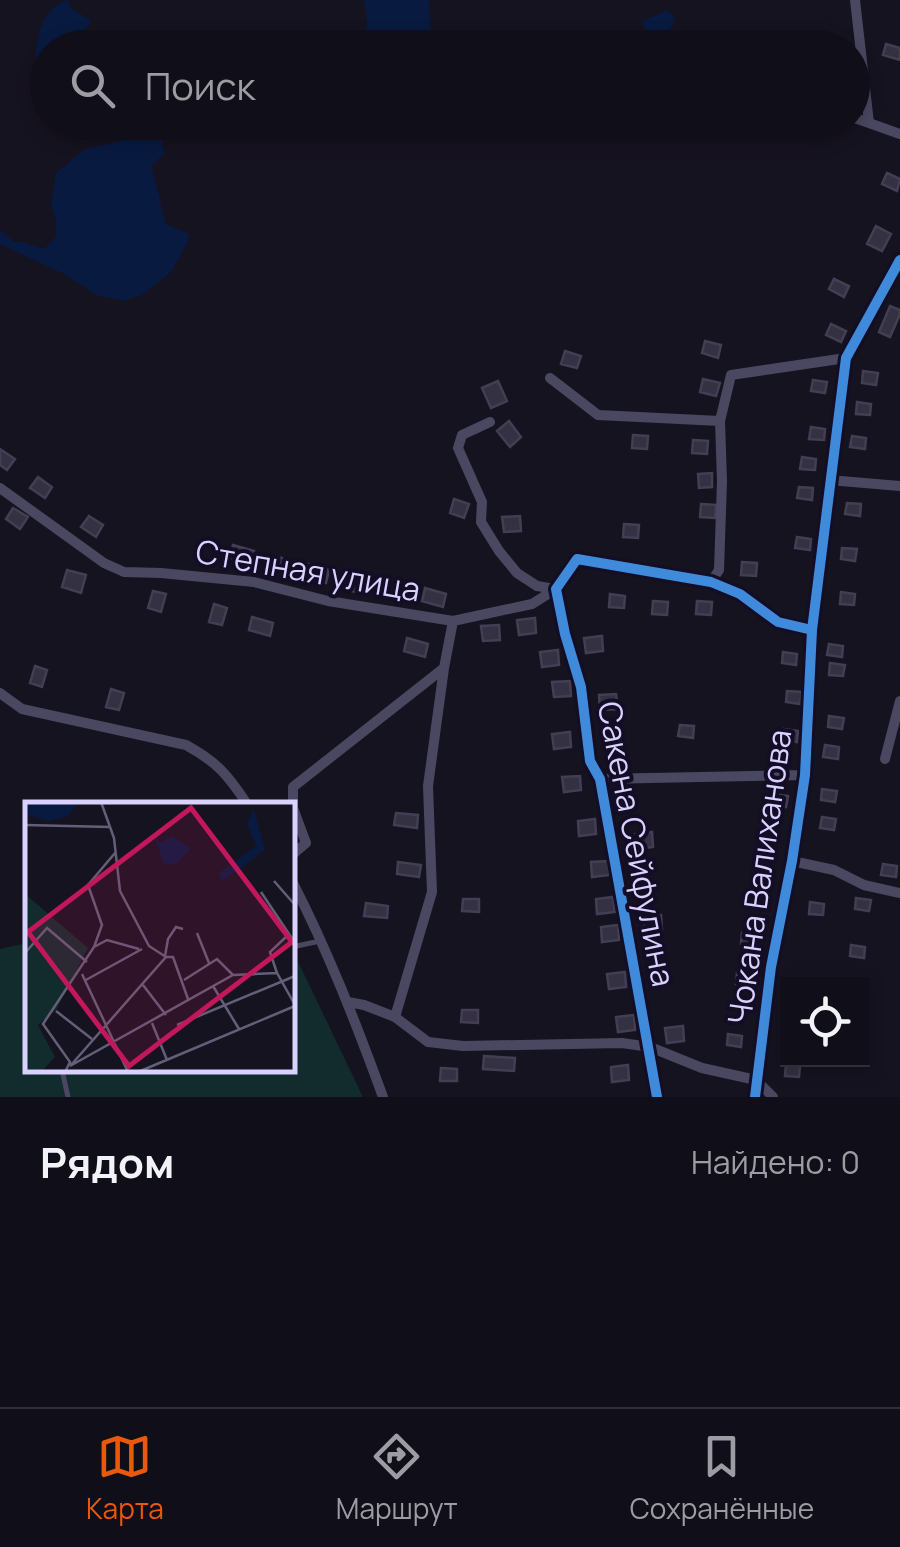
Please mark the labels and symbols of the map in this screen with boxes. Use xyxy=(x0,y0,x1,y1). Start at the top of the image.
street label: Степная улица xyxy=(192,529,424,611)
street label: Сакена Сейфулина xyxy=(588,698,686,990)
street label: Чокана Валиханова xyxy=(717,727,801,1027)
inset map xyxy=(25,802,295,1072)

